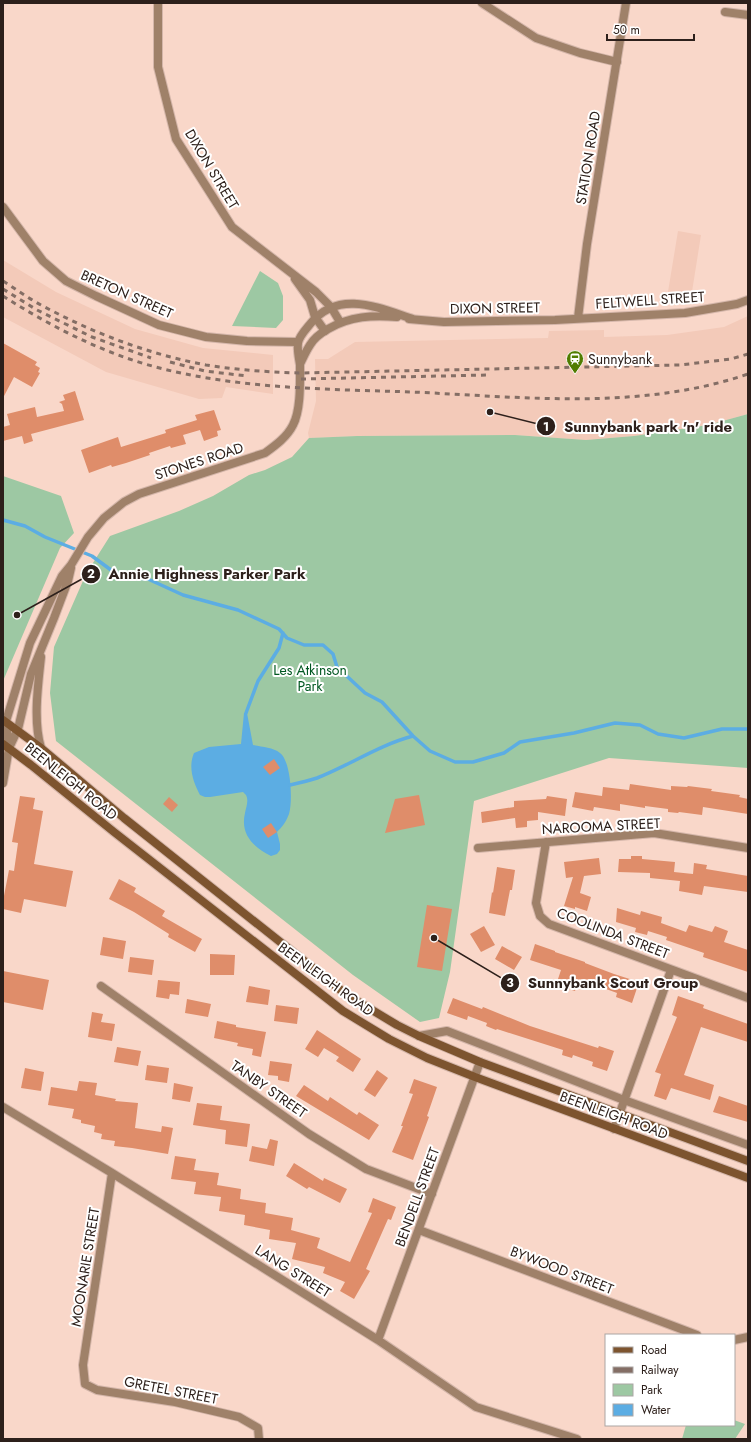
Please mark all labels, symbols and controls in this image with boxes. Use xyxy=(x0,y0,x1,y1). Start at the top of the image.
scale bar xyxy=(607,16,694,42)
text: 50 m xyxy=(613,21,640,39)
street label: STATION ROAD xyxy=(571,110,605,206)
street label: DIXON STREET xyxy=(180,125,244,213)
street label: BRETON STREET xyxy=(78,265,177,324)
street label: FELTWELL STREET xyxy=(595,286,706,314)
street label: DIXON STREET xyxy=(450,297,541,319)
station icon: Sunnybank xyxy=(565,349,585,374)
place label: Sunnybank xyxy=(588,349,653,369)
callout: Sunnybank park 'n' ride xyxy=(536,413,740,440)
text: Sunnybank park 'n' ride xyxy=(564,416,732,438)
text: 1 xyxy=(543,418,549,436)
street label: STONES ROAD xyxy=(152,437,246,485)
callout: Annie Highness Parker Park xyxy=(81,561,314,588)
text: Annie Highness Parker Park xyxy=(107,563,306,585)
text: 2 xyxy=(87,565,95,583)
park label: Les Atkinson Park xyxy=(273,660,347,696)
street label: BEENLEIGH ROAD xyxy=(20,737,122,825)
street label: NAROOMA STREET xyxy=(541,813,661,839)
street label: COOLINDA STREET xyxy=(554,902,672,964)
street label: BEENLEIGH ROAD xyxy=(274,937,378,1021)
callout: Sunnybank Scout Group xyxy=(500,970,706,997)
text: Sunnybank Scout Group xyxy=(528,972,698,994)
text: 3 xyxy=(506,974,514,992)
street label: TANBY STREET xyxy=(227,1055,311,1123)
street label: BEENLEIGH ROAD xyxy=(557,1086,671,1144)
street label: BENDELL STREET xyxy=(390,1144,444,1249)
street label: MOONARIE STREET xyxy=(66,1205,104,1328)
street label: LANG STREET xyxy=(251,1240,335,1302)
street label: BYWOOD STREET xyxy=(507,1241,617,1299)
legend xyxy=(605,1334,735,1426)
text: Road xyxy=(641,1341,667,1359)
text: Railway xyxy=(641,1361,679,1379)
street label: GRETEL STREET xyxy=(122,1371,220,1409)
text: Park xyxy=(641,1381,663,1399)
text: Water xyxy=(641,1401,672,1419)

